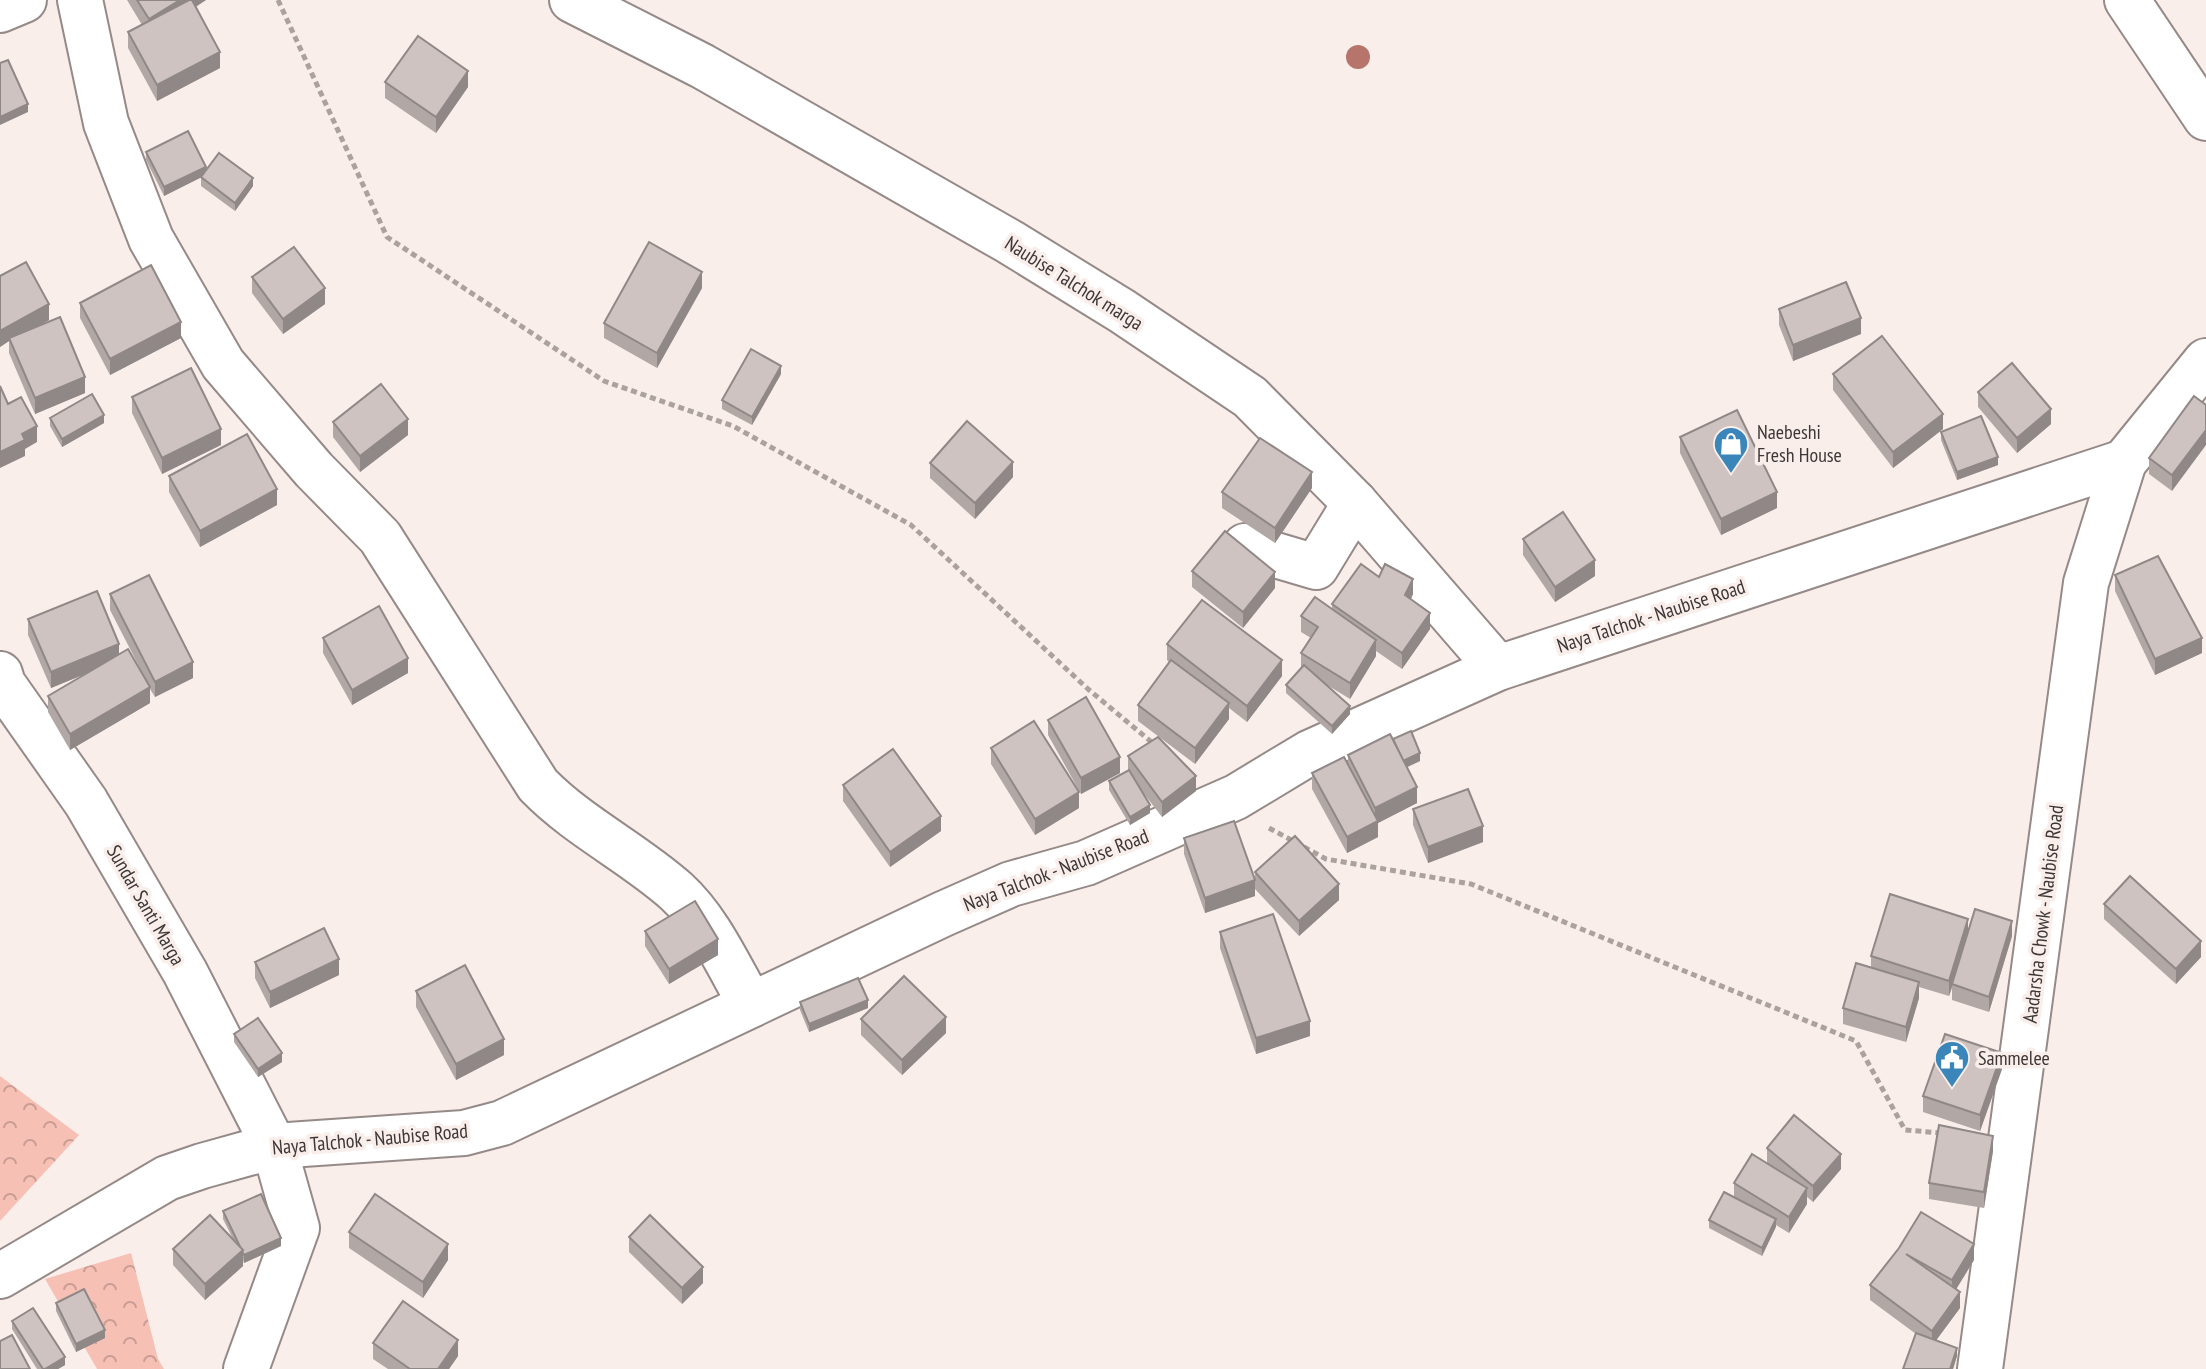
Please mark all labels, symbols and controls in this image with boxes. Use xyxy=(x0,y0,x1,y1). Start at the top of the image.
street label: Naubise Talchok marga xyxy=(1000,230,1148,336)
place label: Naebeshi Fresh House xyxy=(1757,419,1842,468)
shop icon: Naebeshi Fresh House xyxy=(1712,425,1750,475)
street label: Naya Talchok - Naubise Road xyxy=(1554,573,1748,659)
street label: Aadarsha Chowk - Naubise Road xyxy=(2017,803,2069,1025)
street label: Naya Talchok - Naubise Road xyxy=(960,823,1152,917)
street label: Sundar Santi Marga xyxy=(101,840,191,970)
public building icon: Sammelee xyxy=(1933,1039,1971,1089)
place label: Sammelee xyxy=(1978,1045,2050,1071)
street label: Naya Talchok - Naubise Road xyxy=(271,1117,469,1161)

